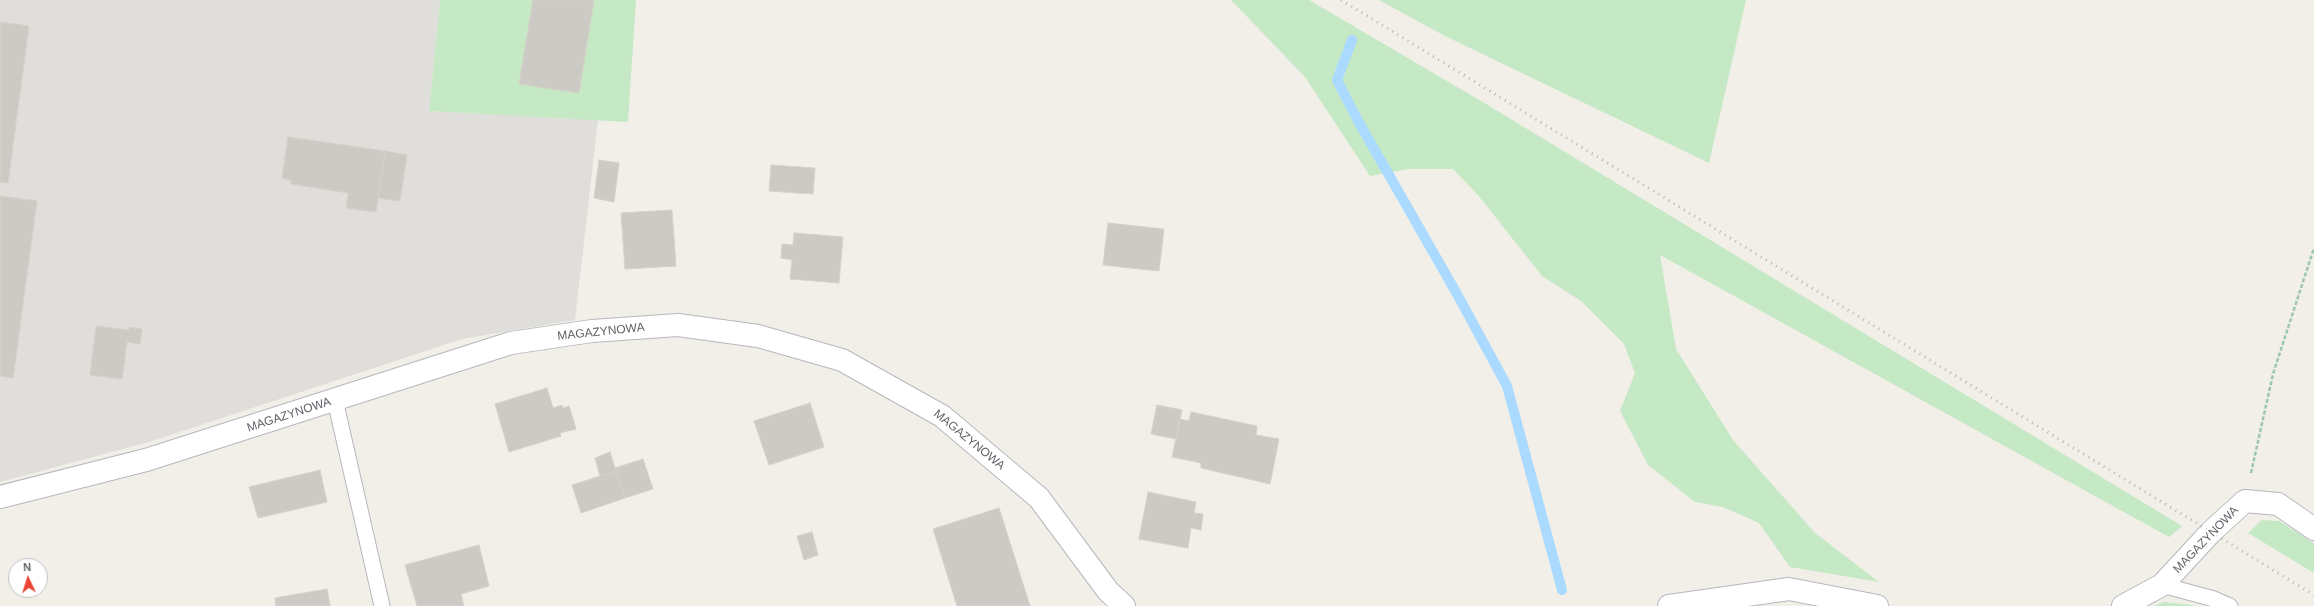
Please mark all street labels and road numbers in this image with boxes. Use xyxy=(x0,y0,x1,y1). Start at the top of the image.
street label: MAGAZYNOWA xyxy=(557,320,645,344)
street label: MAGAZYNOWA xyxy=(245,395,333,435)
street label: MAGAZYNOWA xyxy=(930,407,1008,473)
street label: MAGAZYNOWA xyxy=(2170,504,2242,576)

